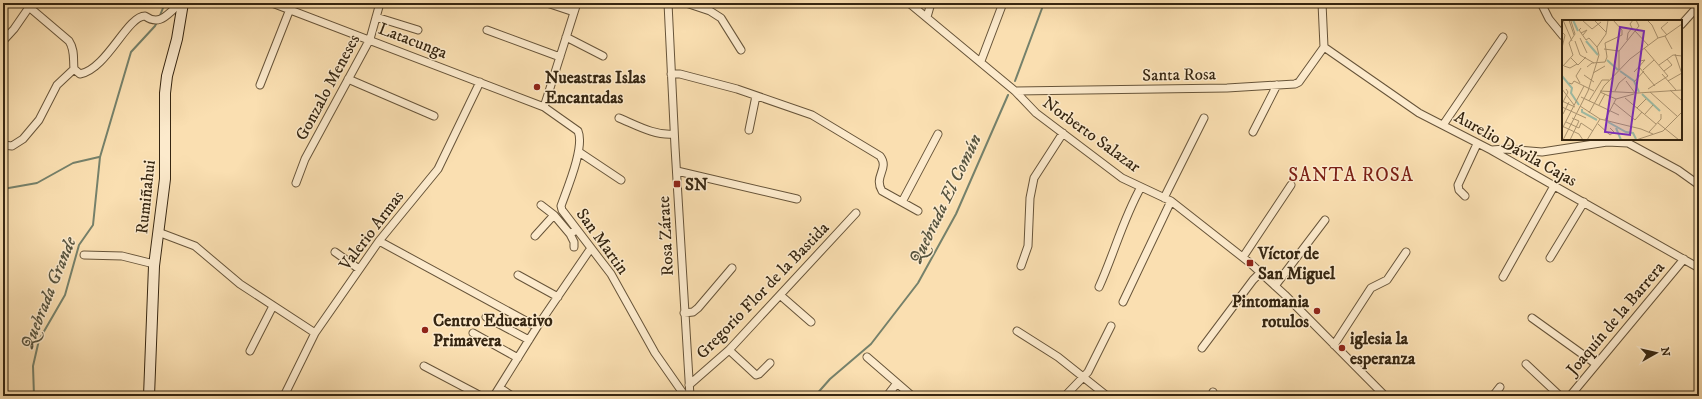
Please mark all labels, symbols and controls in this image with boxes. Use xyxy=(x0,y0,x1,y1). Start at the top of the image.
street label: Latacunga xyxy=(375,18,451,64)
inset map xyxy=(1562,20,1682,140)
street label: Gonzalo Meneses xyxy=(291,30,365,144)
street label: Santa Rosa xyxy=(1142,63,1217,87)
place label: Nueastras Islas Encantadas xyxy=(545,67,646,109)
marker: Nueastras Islas Encantadas xyxy=(532,82,542,92)
street label: Norberto Salazar xyxy=(1038,92,1145,178)
street label: Aurelio Dávila Cajas xyxy=(1450,106,1581,192)
water label: Quebrada El Común xyxy=(905,131,987,268)
street label: Rumiñahui xyxy=(131,159,161,235)
district label: SANTA ROSA xyxy=(1288,164,1414,187)
place label: SN xyxy=(685,174,708,196)
marker: SN xyxy=(672,179,682,189)
street label: Valerio Armas xyxy=(334,186,409,276)
street label: Rosa Zárate xyxy=(653,195,679,277)
street label: San Martin xyxy=(571,204,634,279)
street label: Gregorio Flor de la Bastida xyxy=(691,217,834,364)
water label: Quebrada Grande xyxy=(16,233,82,353)
place label: Víctor de San Miguel xyxy=(1257,243,1336,285)
street label: Joaquín de la Barrera xyxy=(1560,257,1670,382)
marker: Víctor de San Miguel xyxy=(1245,258,1255,268)
place label: Pintomania rotulos xyxy=(1232,291,1310,333)
marker: Pintomania rotulos xyxy=(1312,306,1322,316)
place label: Centro Educativo Primavera xyxy=(433,310,553,352)
marker: Centro Educativo Primavera xyxy=(420,325,430,335)
place label: iglesia la esperanza xyxy=(1350,328,1416,370)
north arrow xyxy=(1636,333,1676,373)
marker: iglesia la esperanza xyxy=(1337,343,1347,353)
text: N xyxy=(1657,346,1672,357)

